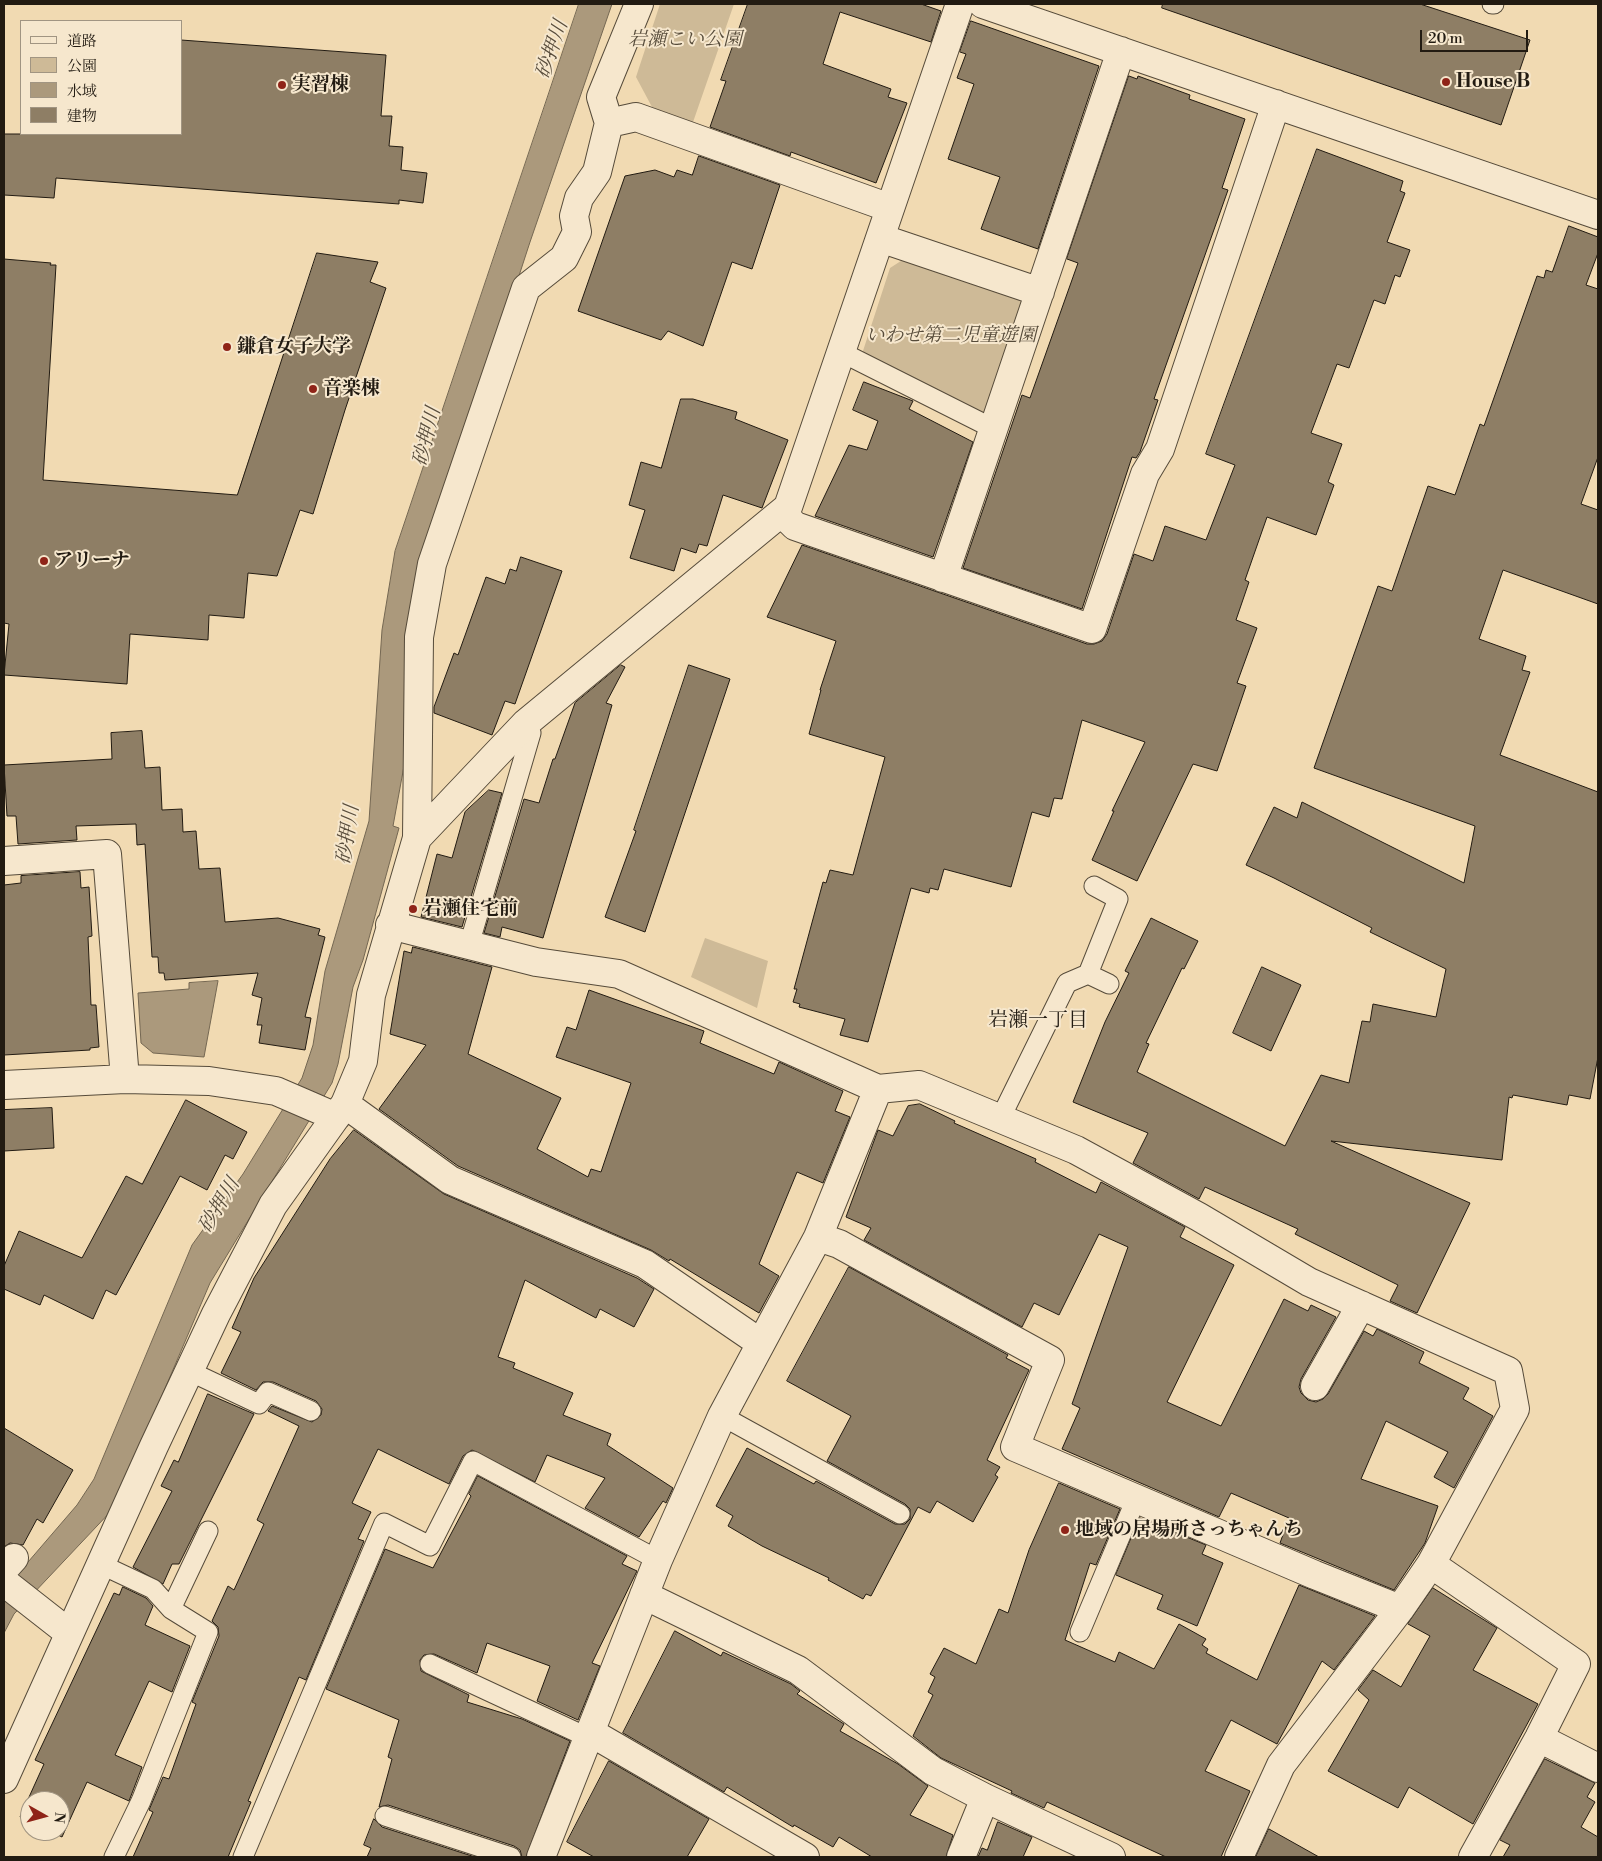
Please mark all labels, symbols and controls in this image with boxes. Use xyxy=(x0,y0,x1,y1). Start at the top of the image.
water label: 砂押川 xyxy=(532,18,574,82)
legend xyxy=(20,20,182,135)
scale bar xyxy=(1422,20,1530,52)
park label: 岩瀬こい公園 xyxy=(628,29,742,51)
text: 20 m xyxy=(1428,29,1463,48)
text: 道路 xyxy=(67,32,97,51)
text: 公園 xyxy=(67,57,97,76)
place label: House B xyxy=(1456,71,1530,93)
place label: 実習棟 xyxy=(292,74,349,96)
marker: House B xyxy=(1440,76,1452,88)
marker: 実習棟 xyxy=(276,79,288,91)
text: 水域 xyxy=(67,82,97,101)
text: 建物 xyxy=(67,107,97,126)
park label: いわせ第二児童遊園 xyxy=(866,325,1036,347)
place label: 鎌倉女子大学 xyxy=(237,336,351,358)
marker: 鎌倉女子大学 xyxy=(221,341,233,353)
place label: 音楽棟 xyxy=(323,378,380,400)
marker: 音楽棟 xyxy=(307,383,319,395)
water label: 砂押川 xyxy=(409,405,447,469)
place label: アリーナ xyxy=(54,550,130,572)
marker: アリーナ xyxy=(38,555,50,567)
water label: 砂押川 xyxy=(333,804,365,866)
place label: 岩瀬住宅前 xyxy=(423,898,518,920)
marker: 岩瀬住宅前 xyxy=(407,903,419,915)
district label: 岩瀬一丁目 xyxy=(988,1009,1088,1033)
water label: 砂押川 xyxy=(194,1174,246,1238)
place label: 地域の居場所さっちゃんち xyxy=(1075,1519,1303,1541)
marker: 地域の居場所さっちゃんち xyxy=(1059,1524,1071,1536)
north arrow xyxy=(20,1791,70,1841)
text: N xyxy=(49,1811,69,1824)

